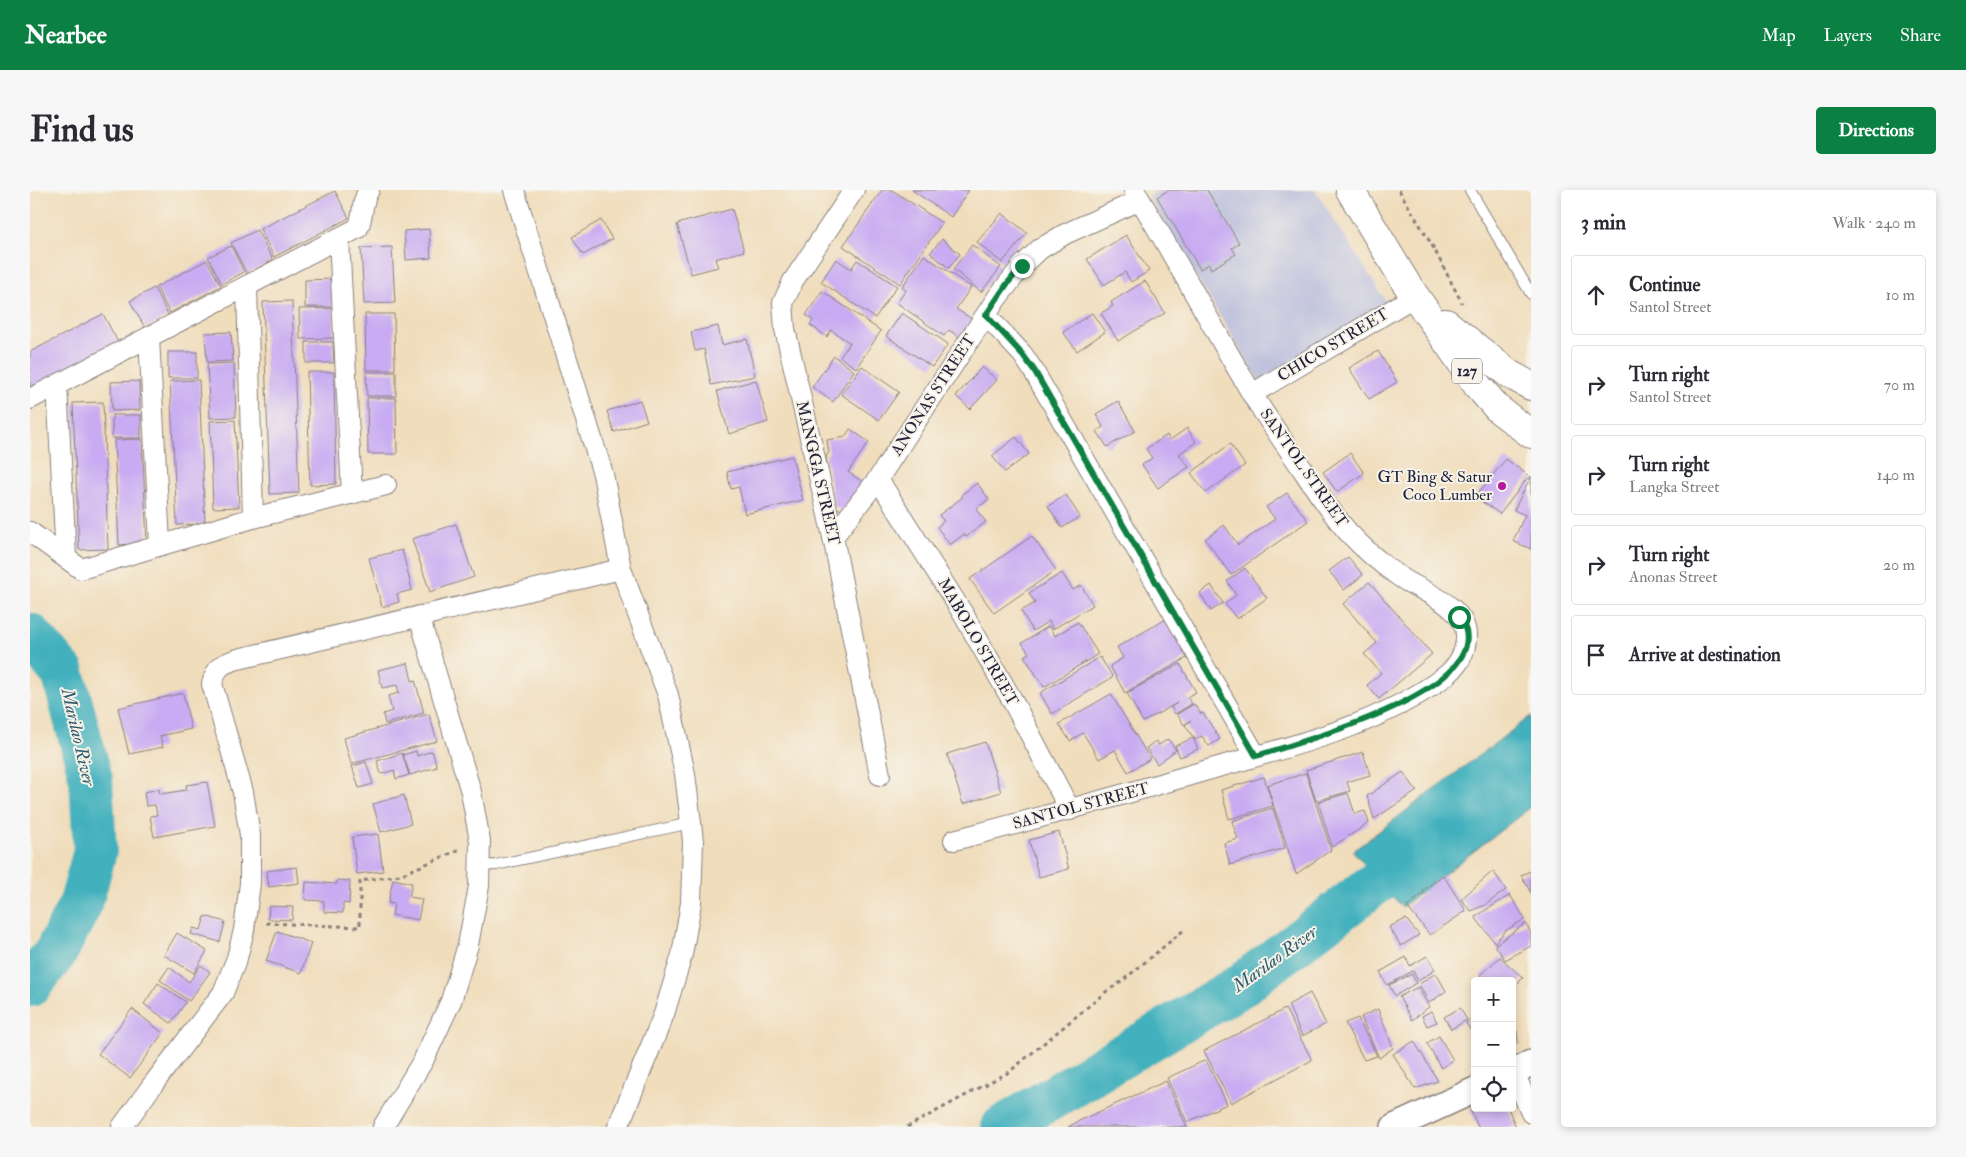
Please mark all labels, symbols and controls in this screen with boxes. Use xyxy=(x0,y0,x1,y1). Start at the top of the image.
text: Nearbee xyxy=(25,20,107,51)
text: Map xyxy=(1762,24,1796,47)
text: Layers xyxy=(1824,24,1872,47)
text: Share xyxy=(1900,24,1941,47)
button: Directions xyxy=(1816,107,1936,154)
text: Find us xyxy=(30,108,134,152)
text: 3 min xyxy=(1581,209,1626,236)
text: Walk · 240 m xyxy=(1832,213,1916,233)
route end xyxy=(1011,255,1034,278)
text: Continue xyxy=(1629,273,1700,297)
icon: ahead xyxy=(1582,281,1610,309)
text: 10 m xyxy=(1885,285,1915,305)
text: Santol Street xyxy=(1629,297,1711,317)
street label: CHICO STREET xyxy=(1274,304,1392,386)
street label: ANONAS STREET xyxy=(886,330,980,460)
road number: 127 xyxy=(1452,358,1482,384)
text: Turn right xyxy=(1629,363,1709,387)
icon: right xyxy=(1582,371,1610,399)
text: 70 m xyxy=(1884,375,1915,395)
text: Santol Street xyxy=(1629,387,1711,407)
street label: MANGGA STREET xyxy=(792,399,844,547)
street label: SANTOL STREET xyxy=(1256,405,1353,531)
text: Turn right xyxy=(1629,453,1709,477)
icon: right xyxy=(1582,461,1610,489)
text: 140 m xyxy=(1877,465,1915,485)
place label: GT Bing & Satur Coco Lumber xyxy=(1377,467,1492,505)
text: Langka Street xyxy=(1629,477,1719,497)
marker: GT Bing & Satur Coco Lumber xyxy=(1496,480,1508,492)
text: Turn right xyxy=(1629,543,1709,567)
icon: right xyxy=(1582,551,1610,579)
text: 20 m xyxy=(1883,555,1915,575)
text: Anonas Street xyxy=(1629,567,1717,587)
street label: MABOLO STREET xyxy=(933,575,1023,710)
route start xyxy=(1448,606,1471,629)
icon: arrive xyxy=(1582,641,1610,669)
text: Arrive at destination xyxy=(1629,643,1781,667)
water label: Marilao River xyxy=(55,685,101,789)
street label: SANTOL STREET xyxy=(1011,778,1151,834)
water label: Marilao River xyxy=(1227,920,1323,998)
map controls xyxy=(1471,977,1516,1112)
button: + xyxy=(1471,977,1516,1022)
button: − xyxy=(1471,1022,1516,1067)
button: locate xyxy=(1471,1067,1516,1112)

